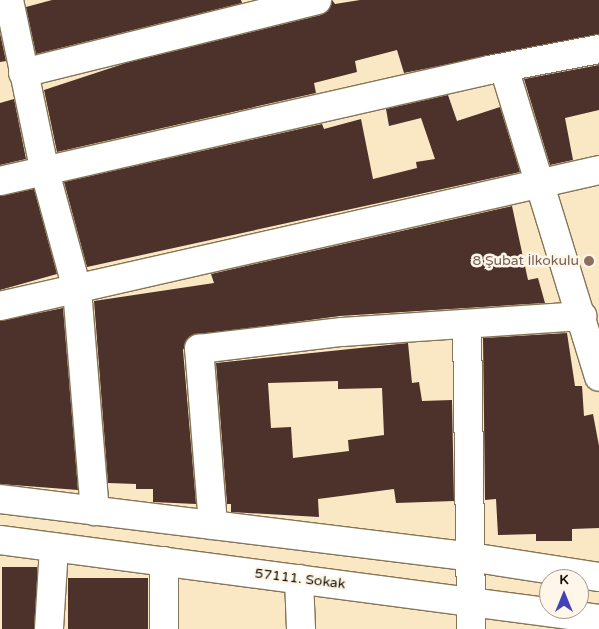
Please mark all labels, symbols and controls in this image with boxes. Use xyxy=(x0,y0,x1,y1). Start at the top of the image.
place label: 8 Şubat İlkokulu xyxy=(473,253,579,269)
marker: 8 Şubat İlkokulu xyxy=(583,255,595,267)
street label: 57111. Sokak xyxy=(254,565,346,593)
north arrow xyxy=(539,569,589,619)
text: K xyxy=(559,571,569,588)

